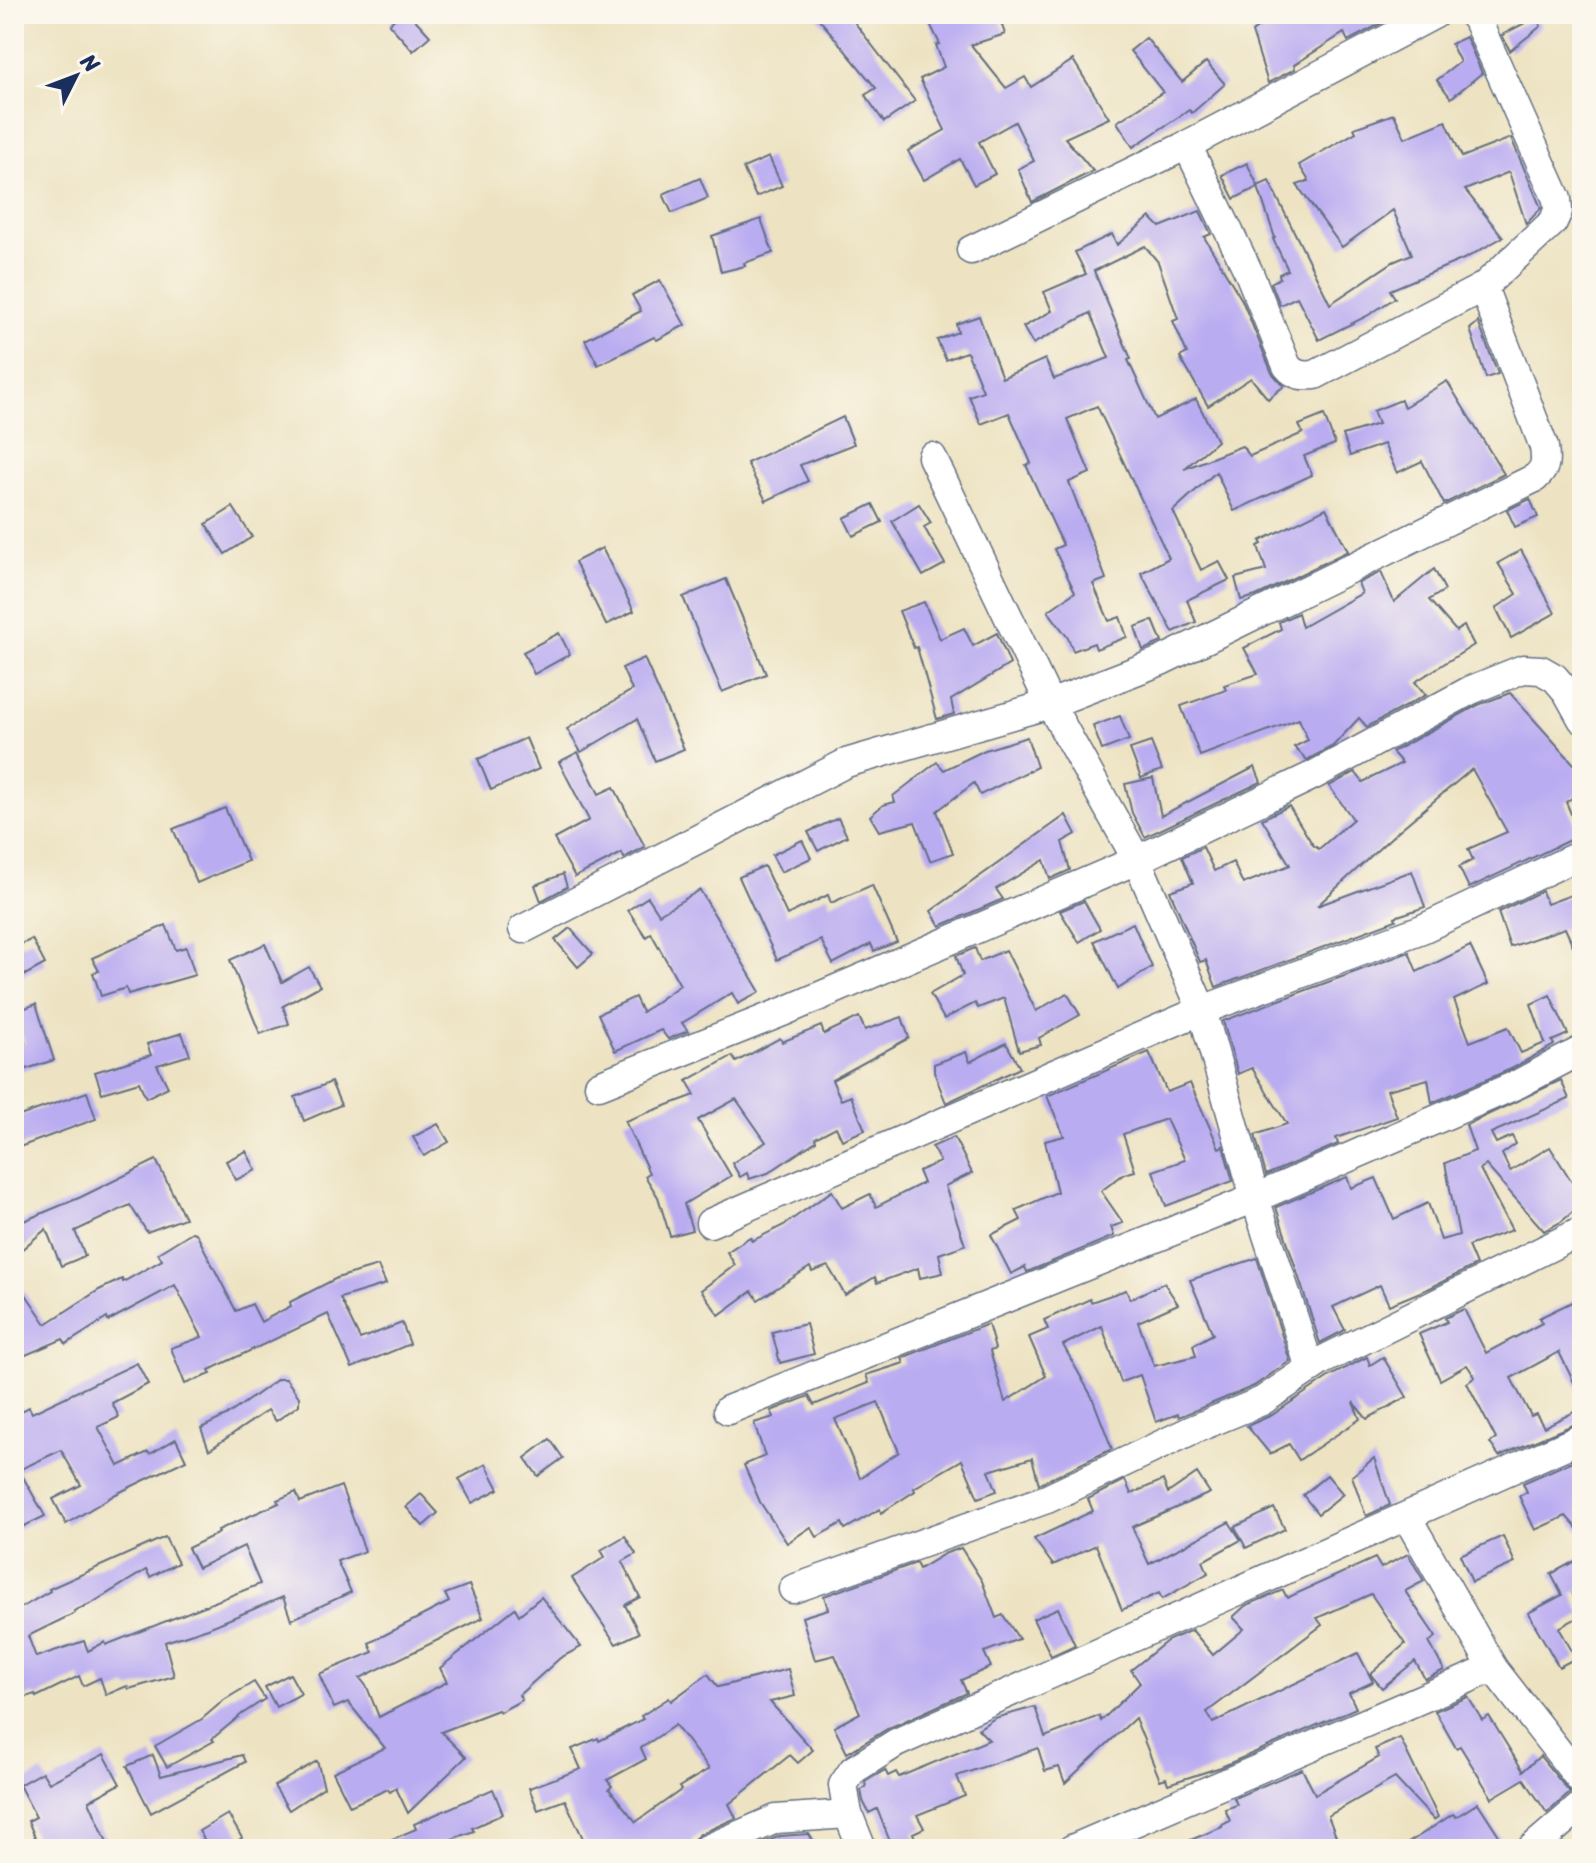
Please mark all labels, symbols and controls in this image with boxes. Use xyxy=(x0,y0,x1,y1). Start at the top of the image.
north arrow xyxy=(36,36,116,116)
text: N xyxy=(70,43,111,82)

